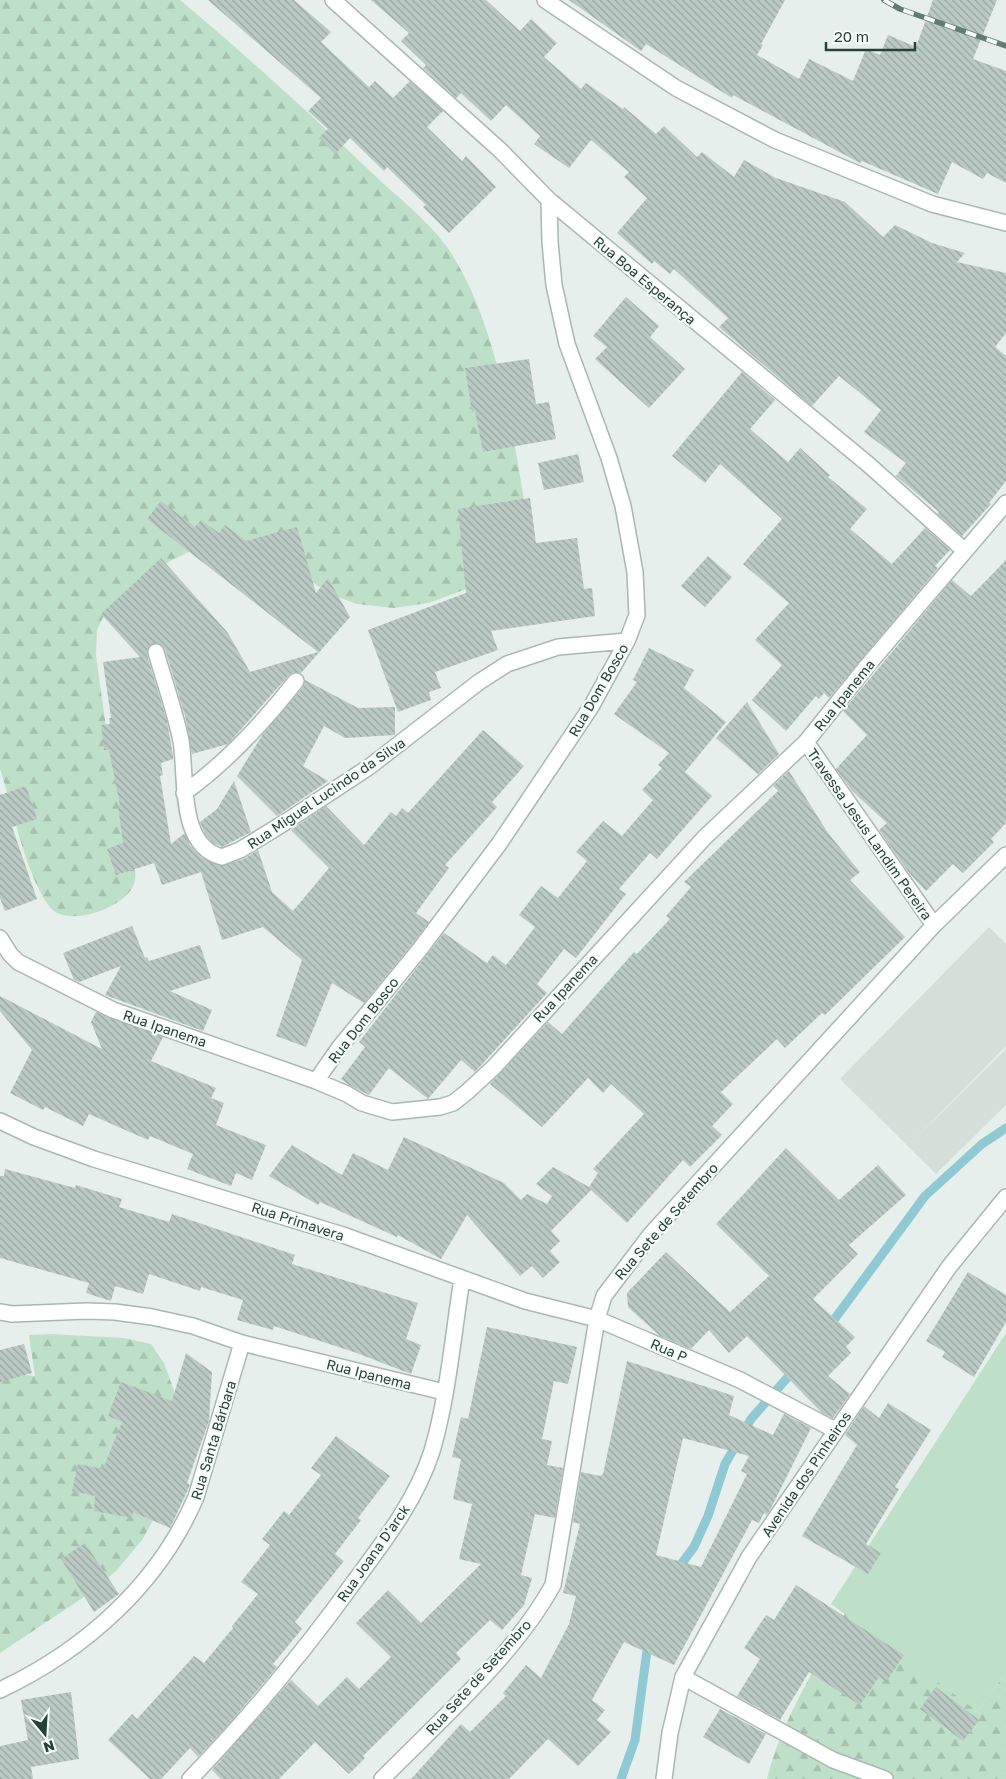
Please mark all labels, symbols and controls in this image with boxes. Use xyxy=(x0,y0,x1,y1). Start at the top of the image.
scale bar xyxy=(826,20,915,52)
text: 20 m xyxy=(834,27,869,45)
street label: Rua Boa Esperança xyxy=(590,232,700,328)
street label: Rua Dom Bosco xyxy=(565,641,631,739)
street label: Rua Ipanema xyxy=(810,656,878,734)
street label: Rua Miguel Lucindo da Silva xyxy=(244,734,408,852)
street label: Travessa Jesus Landim Pereira xyxy=(804,745,936,923)
street label: Rua Ipanema xyxy=(529,950,601,1026)
street label: Rua Dom Bosco xyxy=(324,974,402,1066)
street label: Rua Ipanema xyxy=(121,1006,209,1050)
street label: Rua Sete de Setembro xyxy=(611,1159,721,1283)
street label: Rua Primavera xyxy=(250,1198,346,1244)
street label: Rua P xyxy=(648,1335,690,1365)
street label: Rua Ipanema xyxy=(325,1355,413,1393)
street label: Rua Santa Bárbara xyxy=(187,1378,239,1502)
street label: Avenida dos Pinheiros xyxy=(758,1408,854,1540)
street label: Rua Joana D'arck xyxy=(333,1501,413,1605)
street label: Rua Sete de Setembro xyxy=(422,1616,534,1738)
north arrow xyxy=(20,1709,70,1759)
text: N xyxy=(41,1737,57,1757)

